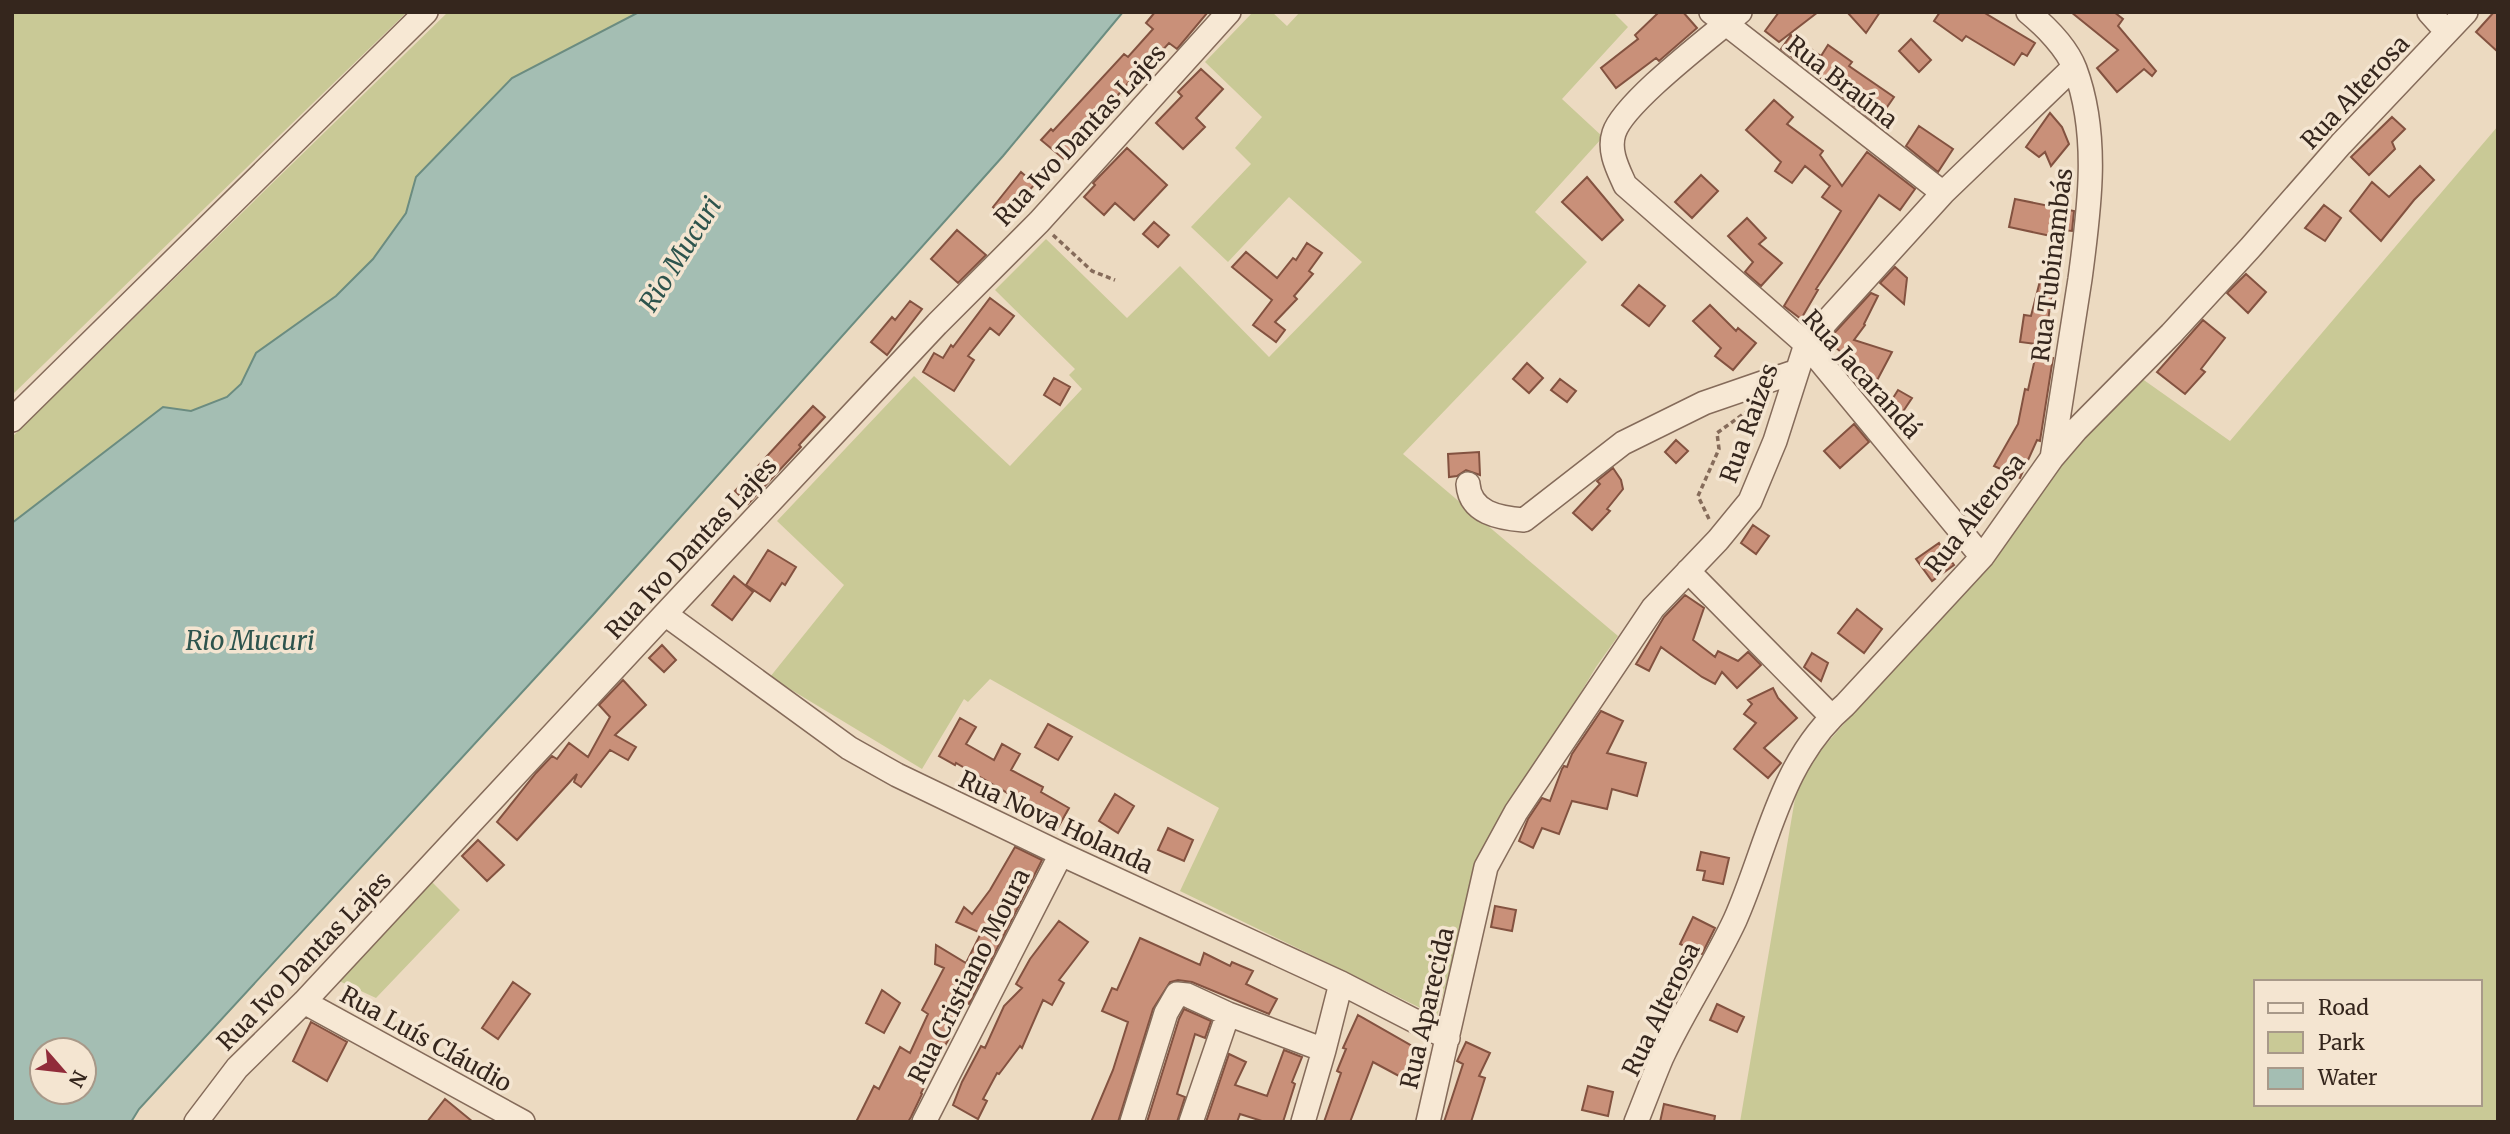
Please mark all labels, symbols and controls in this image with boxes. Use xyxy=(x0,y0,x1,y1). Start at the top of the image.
street label: Rua Alterosa xyxy=(2294,28,2416,156)
street label: Rua Braúna xyxy=(1780,29,1904,135)
street label: Rua Ivo Dantas Lajes xyxy=(988,38,1172,232)
street label: Rua Tubinambás xyxy=(2025,166,2079,364)
water label: Rio Mucuri xyxy=(632,190,728,318)
street label: Rua Jacarandá xyxy=(1796,303,1928,445)
street label: Rua Raizes xyxy=(1713,359,1785,487)
street label: Rua Alterosa xyxy=(1918,447,2032,581)
street label: Rua Ivo Dantas Lajes xyxy=(599,451,783,645)
water label: Rio Mucuri xyxy=(185,624,315,657)
street label: Rua Nova Holanda xyxy=(954,763,1158,881)
street label: Rua Cristiano Moura xyxy=(901,863,1037,1089)
street label: Rua Ivo Dantas Lajes xyxy=(210,865,398,1057)
street label: Rua Aparecida xyxy=(1393,924,1461,1092)
street label: Rua Alterosa xyxy=(1615,937,1707,1081)
street label: Rua Luís Cláudio xyxy=(335,979,517,1099)
legend xyxy=(2254,980,2482,1106)
text: Road xyxy=(2318,994,2369,1021)
text: Park xyxy=(2318,1029,2365,1056)
north arrow xyxy=(28,1036,98,1106)
text: Water xyxy=(2317,1064,2377,1091)
text: N xyxy=(64,1067,92,1091)

